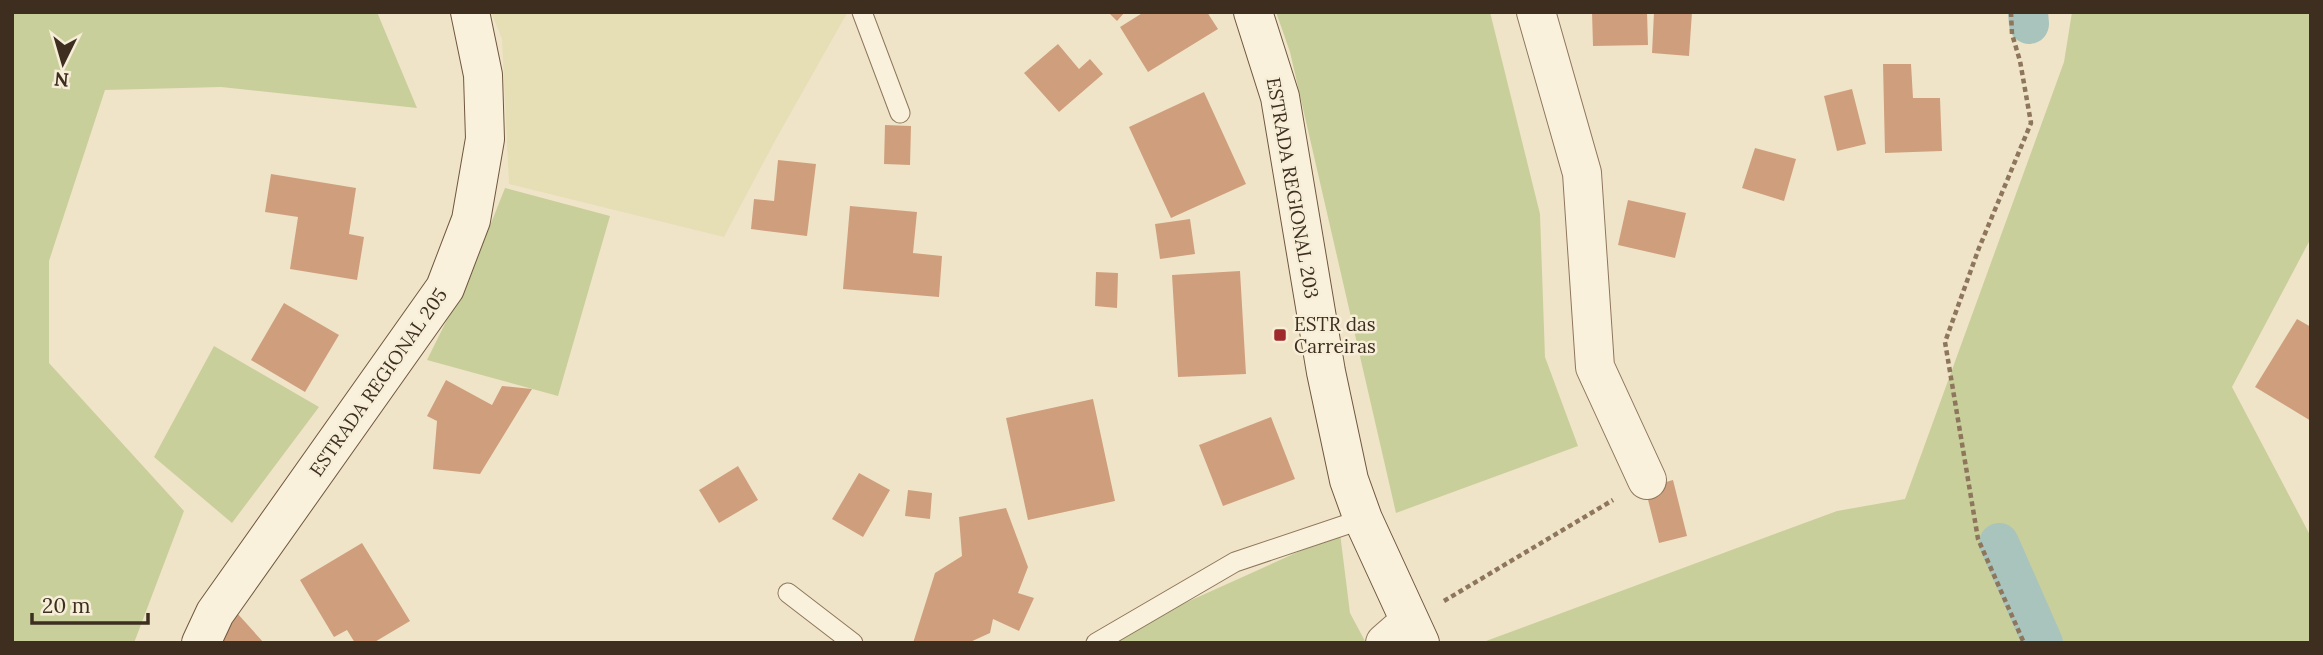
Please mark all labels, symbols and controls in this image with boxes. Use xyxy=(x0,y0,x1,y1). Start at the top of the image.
north arrow xyxy=(28,28,98,98)
text: N xyxy=(53,67,70,93)
street label: ESTRADA REGIONAL 203 xyxy=(1262,75,1324,301)
street label: ESTRADA REGIONAL 205 xyxy=(304,283,452,481)
place label: ESTR das Carreiras xyxy=(1294,312,1376,358)
marker: ESTR das Carreiras xyxy=(1272,327,1288,343)
scale bar xyxy=(32,582,147,626)
text: 20 m xyxy=(42,592,91,619)

